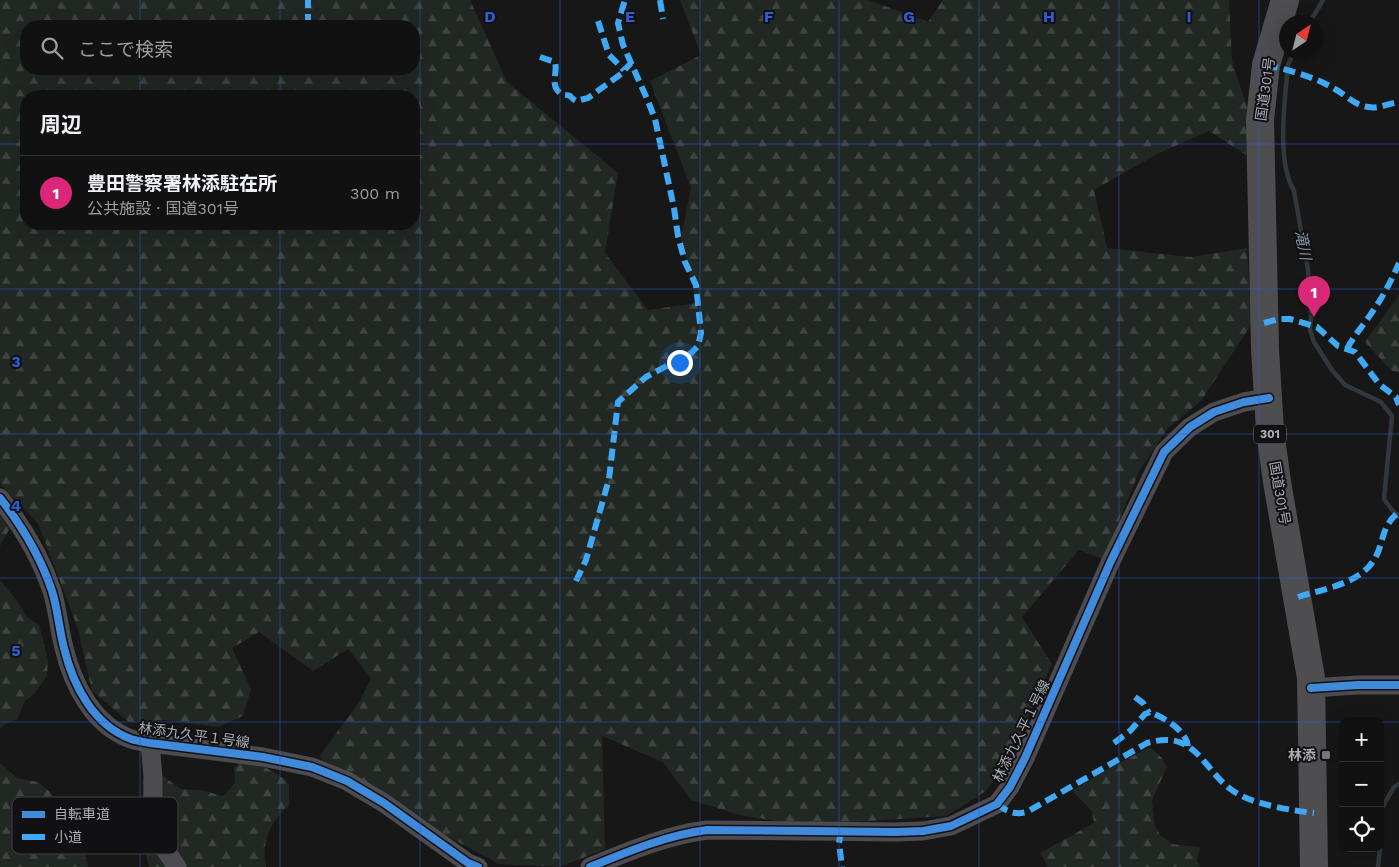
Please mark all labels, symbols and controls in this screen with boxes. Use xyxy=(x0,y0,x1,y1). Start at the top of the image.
text: D xyxy=(484,7,496,26)
text: E xyxy=(625,7,635,26)
text: F xyxy=(764,7,774,26)
text: G xyxy=(903,7,915,26)
text: H xyxy=(1043,7,1055,26)
text: I xyxy=(1186,7,1192,26)
north arrow xyxy=(1279,15,1324,60)
search box xyxy=(20,20,420,75)
icon: search xyxy=(38,34,66,62)
text: ここで検索 xyxy=(78,38,173,61)
street label: 国道301号 xyxy=(1253,56,1277,122)
text: 周辺 xyxy=(40,112,82,137)
text: 豊田警察署林添駐在所 xyxy=(87,172,277,195)
text: 1 xyxy=(53,184,59,203)
text: 300 m xyxy=(350,184,400,203)
text: 公共施設 · 国道301号 xyxy=(87,199,239,218)
water label: 滝川 xyxy=(1291,229,1315,263)
pin: 1 xyxy=(1298,276,1330,317)
your location xyxy=(667,350,693,376)
text: 3 xyxy=(11,352,21,371)
road number: 301 xyxy=(1254,424,1286,444)
street label: 国道301号 xyxy=(1267,460,1293,526)
text: 4 xyxy=(11,496,21,515)
text: 5 xyxy=(11,641,21,660)
street label: 林添九久平１号線 xyxy=(989,677,1053,785)
map controls xyxy=(1339,717,1384,852)
button: + xyxy=(1339,717,1384,762)
street label: 林添九久平１号線 xyxy=(137,719,251,751)
place label: 林添 xyxy=(1288,747,1316,763)
marker: 林添 xyxy=(1320,749,1332,761)
button: − xyxy=(1339,762,1384,807)
legend xyxy=(12,797,178,854)
text: 自転車道 xyxy=(54,806,110,822)
button: locate xyxy=(1339,807,1384,852)
text: 小道 xyxy=(54,829,82,845)

